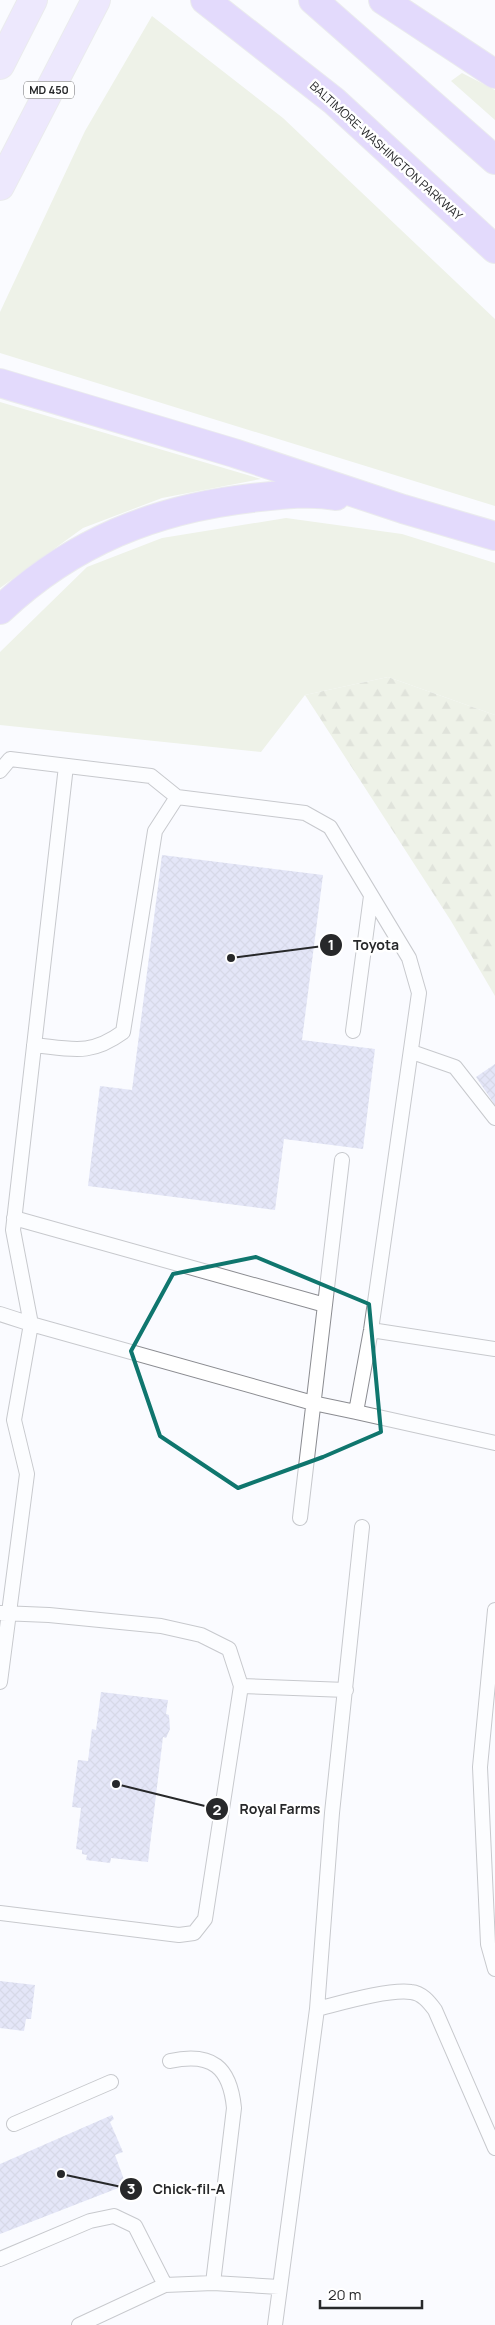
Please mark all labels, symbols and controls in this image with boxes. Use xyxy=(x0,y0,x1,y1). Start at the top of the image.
street label: BALTIMORE-WASHINGTON PARKWAY xyxy=(306,77,467,224)
road number: MD 450 xyxy=(24,82,74,98)
callout: Toyota xyxy=(318,930,409,959)
text: 1 xyxy=(328,934,334,955)
text: Toyota xyxy=(353,935,399,954)
callout: Royal Farms xyxy=(204,1795,330,1824)
text: 2 xyxy=(213,1799,222,1820)
text: Royal Farms xyxy=(240,1799,321,1818)
callout: Chick-fil-A xyxy=(118,2174,236,2203)
text: 3 xyxy=(127,2178,135,2199)
text: Chick-fil-A xyxy=(153,2179,226,2198)
scale bar xyxy=(320,2278,422,2310)
text: 20 m xyxy=(328,2284,361,2305)

